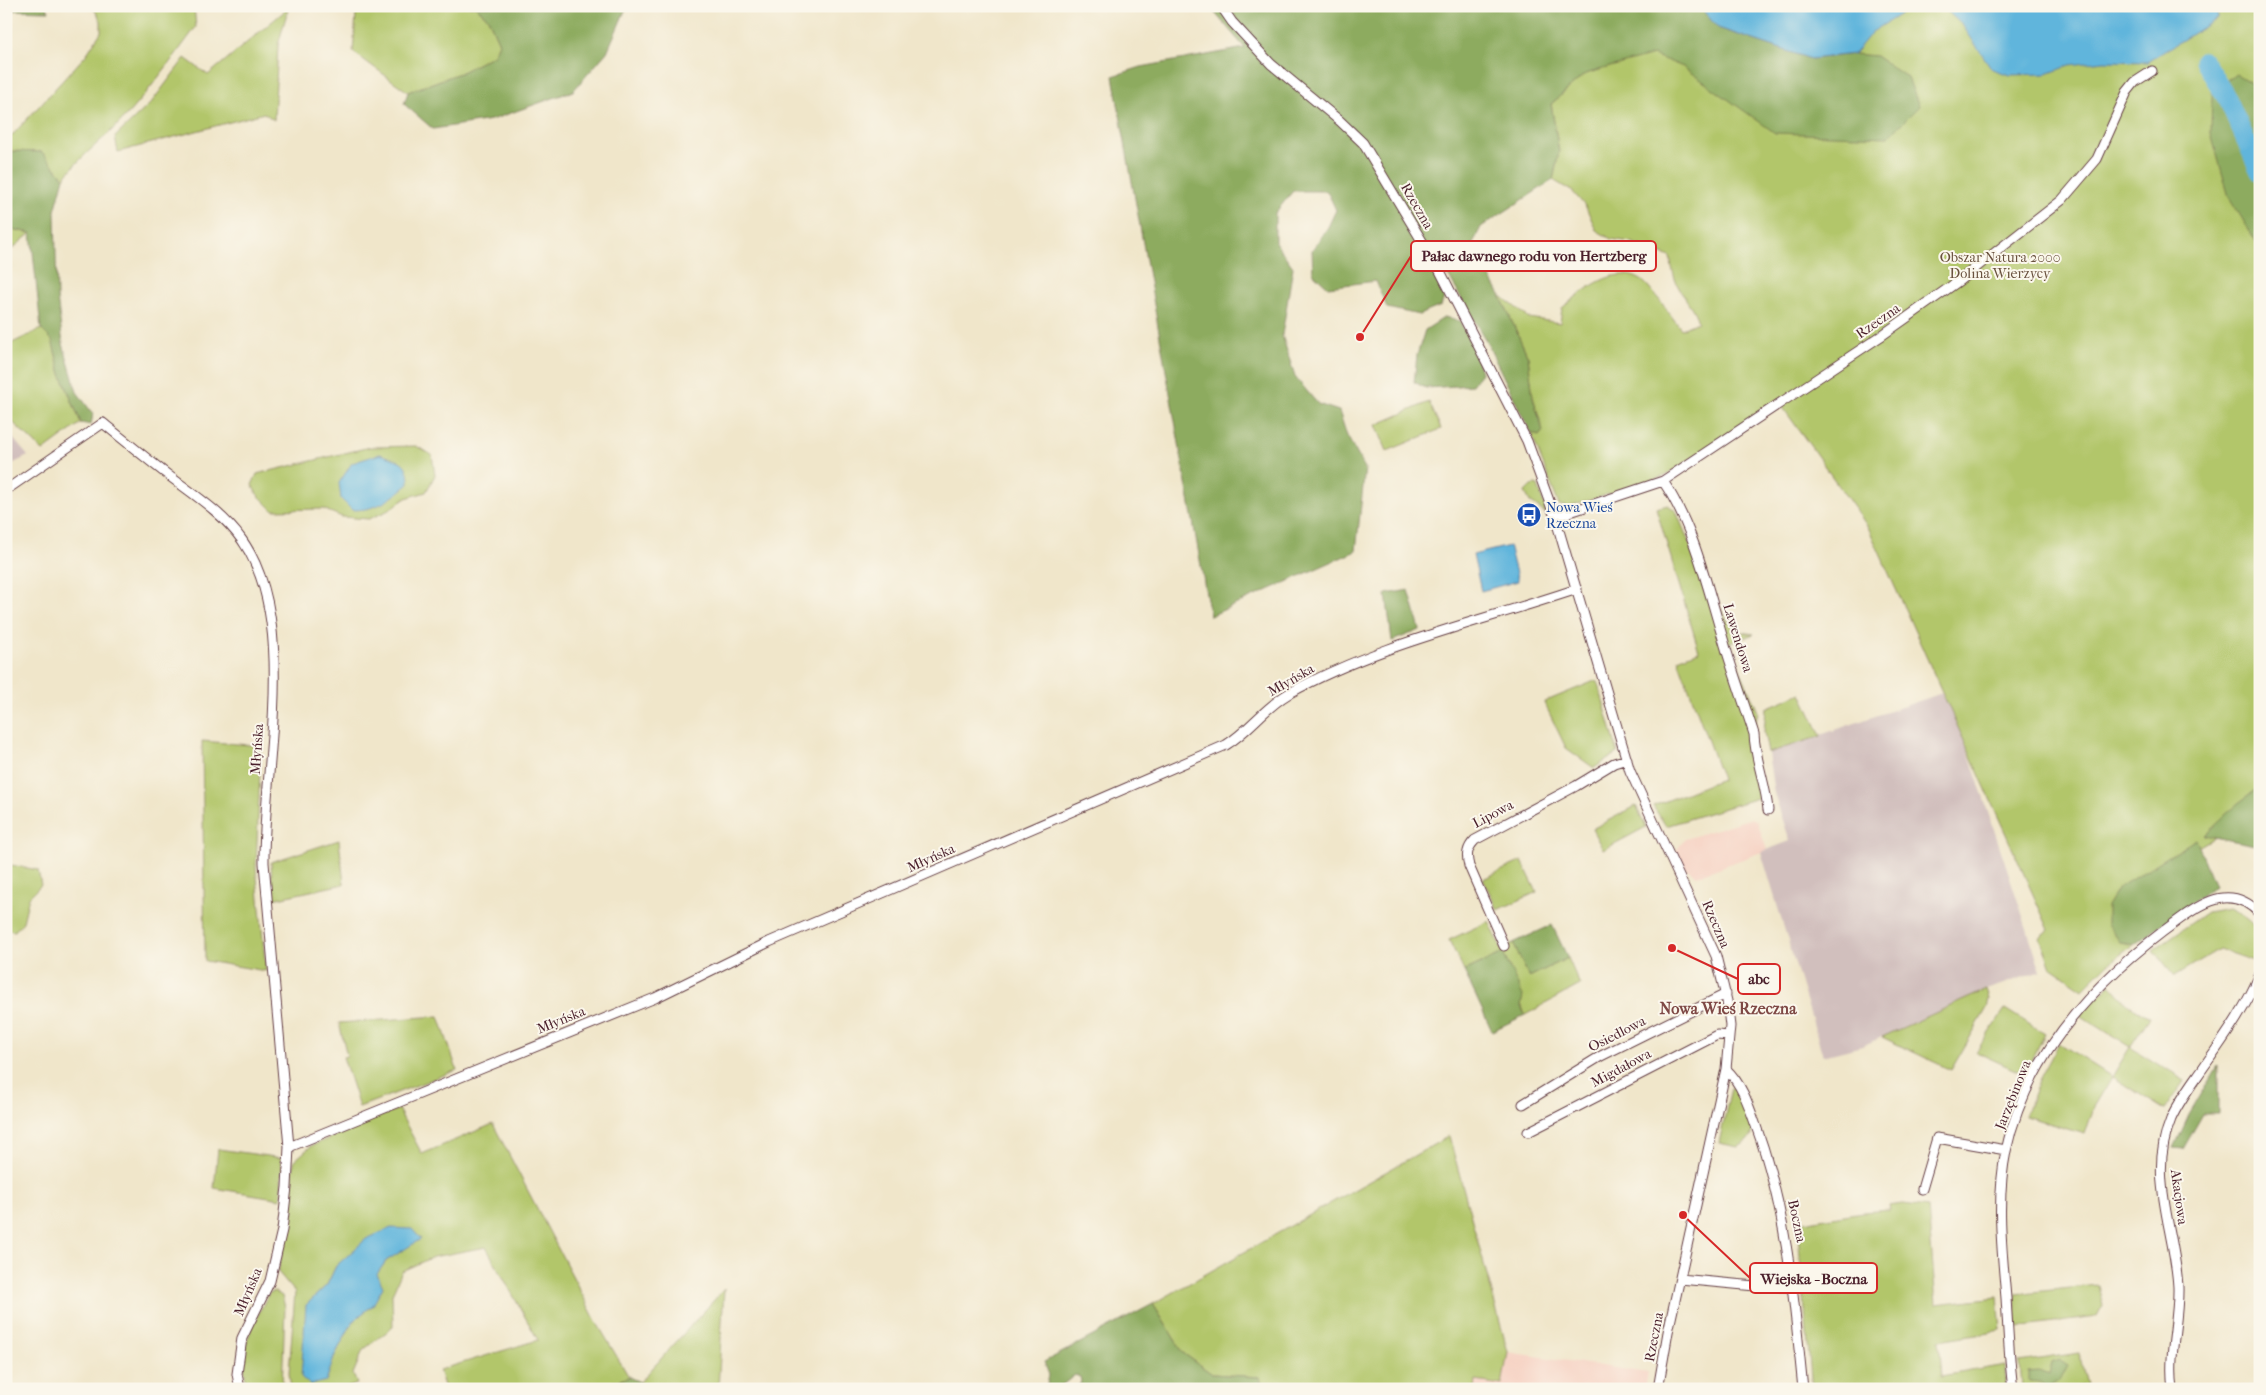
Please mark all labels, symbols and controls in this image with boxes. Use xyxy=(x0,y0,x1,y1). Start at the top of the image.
street label: Rzeczna xyxy=(1397,180,1437,232)
callout: Pałac dawnego rodu von Hertzberg xyxy=(1411,241,1656,271)
text: Pałac dawnego rodu von Hertzberg xyxy=(1421,247,1648,265)
park label: Obszar Natura 2000 Dolina Wierzycy xyxy=(1940,249,2060,282)
street label: Rzeczna xyxy=(1853,299,1904,342)
place label: Nowa Wieś Rzeczna xyxy=(1546,499,1614,532)
bus stop icon: Nowa Wieś Rzeczna xyxy=(1516,502,1542,528)
street label: Lawendowa xyxy=(1719,602,1757,675)
street label: Młyńska xyxy=(1265,660,1318,700)
street label: Młyńska xyxy=(247,723,267,775)
street label: Lipowa xyxy=(1470,796,1517,832)
street label: Młyńska xyxy=(904,840,958,876)
street label: Rzeczna xyxy=(1698,898,1734,951)
callout: abc xyxy=(1738,964,1780,994)
text: abc xyxy=(1748,970,1770,988)
district label: Nowa Wieś Rzeczna xyxy=(1659,999,1797,1018)
street label: Młyńska xyxy=(534,1002,588,1037)
street label: Osiedlowa xyxy=(1585,1012,1649,1056)
street label: Migdałowa xyxy=(1588,1045,1654,1091)
street label: Jarzębinowa xyxy=(1991,1057,2035,1133)
street label: Akacjowa xyxy=(2167,1167,2191,1226)
street label: Boczna xyxy=(1784,1198,1810,1244)
callout: Wiejska - Boczna xyxy=(1750,1263,1877,1293)
street label: Młyńska xyxy=(230,1265,266,1319)
text: Wiejska - Boczna xyxy=(1760,1270,1869,1288)
street label: Rzeczna xyxy=(1641,1310,1667,1363)

